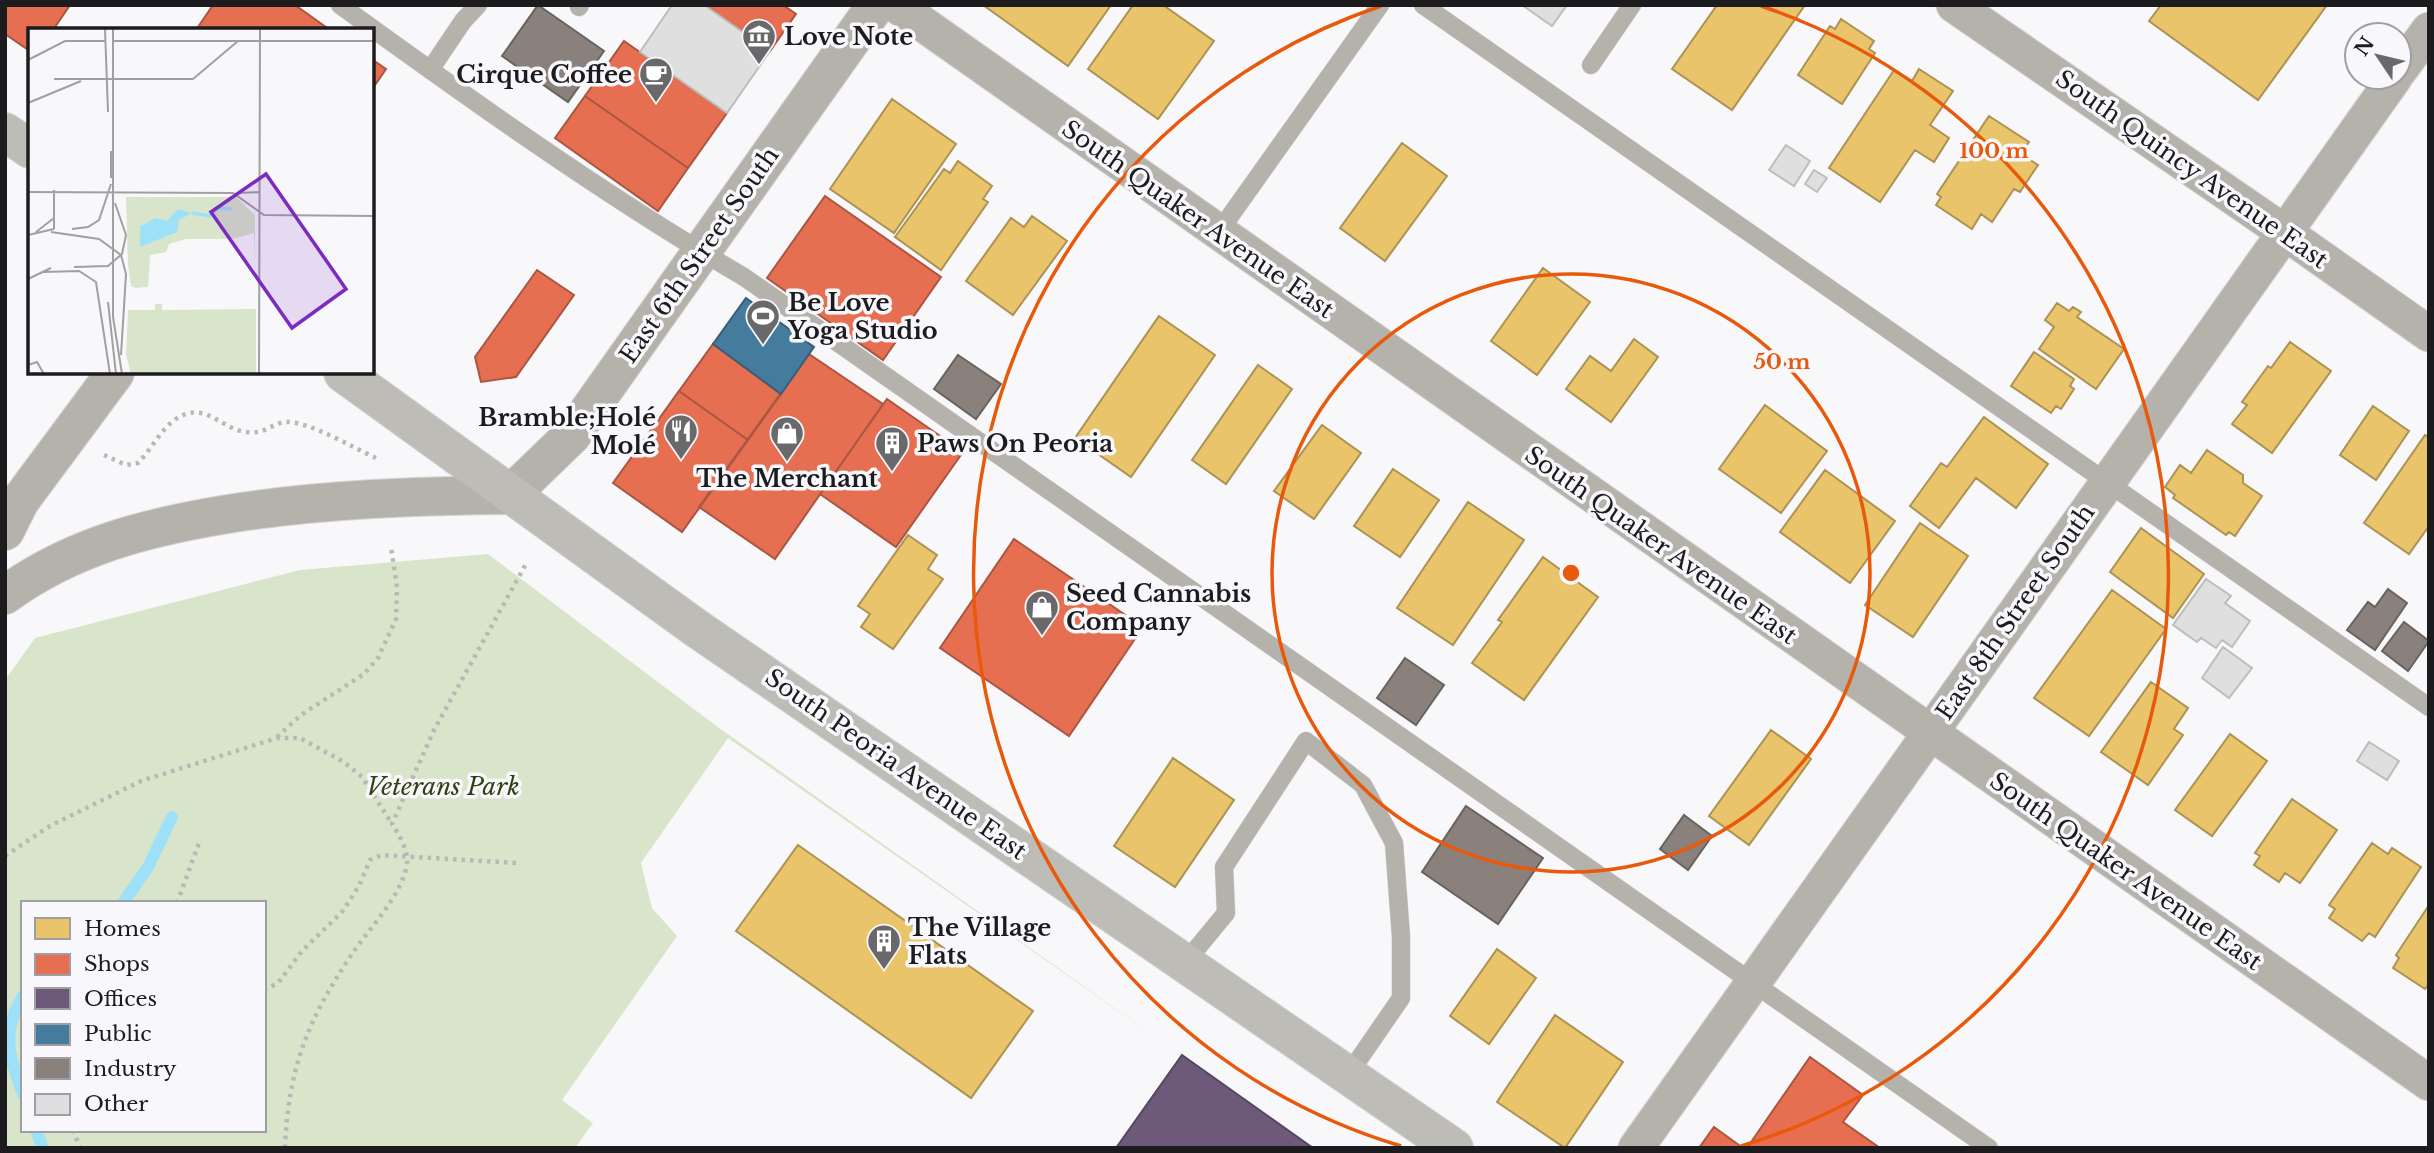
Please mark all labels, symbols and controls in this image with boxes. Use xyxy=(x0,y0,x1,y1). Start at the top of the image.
museum icon: Love Note xyxy=(740,17,778,66)
north arrow xyxy=(2343,21,2413,91)
place label: Love Note xyxy=(784,22,913,51)
inset map xyxy=(28,28,374,374)
text: N xyxy=(2350,33,2379,60)
cafe icon: Cirque Coffee xyxy=(637,55,675,104)
place label: Cirque Coffee xyxy=(456,60,632,89)
street label: South Quincy Avenue East xyxy=(2050,64,2334,274)
street label: South Quaker Avenue East xyxy=(1056,114,1340,324)
text: 100 m xyxy=(1959,138,2029,164)
street label: East 6th Street South xyxy=(613,141,785,369)
place label: Be Love Yoga Studio xyxy=(787,288,938,345)
sports icon: Be Love Yoga Studio xyxy=(744,297,782,346)
text: 50 m xyxy=(1753,349,1811,375)
place label: Bramble;Holé Molé xyxy=(478,403,656,460)
restaurant icon: Bramble;Holé Molé xyxy=(662,412,700,461)
shop icon: The Merchant xyxy=(768,414,806,463)
building icon: Paws On Peoria xyxy=(873,424,911,473)
place label: Paws On Peoria xyxy=(917,429,1113,458)
street label: South Quaker Avenue East xyxy=(1519,440,1803,650)
place label: The Merchant xyxy=(696,464,878,493)
street label: East 8th Street South xyxy=(1930,499,2100,725)
centre of rings xyxy=(1559,561,1583,585)
place label: Seed Cannabis Company xyxy=(1066,579,1251,636)
shop icon: Seed Cannabis Company xyxy=(1023,588,1061,637)
street label: South Peoria Avenue East xyxy=(760,662,1032,866)
street label: South Quaker Avenue East xyxy=(1984,766,2268,976)
park label: Veterans Park xyxy=(367,772,519,801)
legend xyxy=(21,901,266,1132)
place label: The Village Flats xyxy=(908,913,1051,970)
text: Homes xyxy=(84,916,161,942)
building icon: The Village Flats xyxy=(865,922,903,971)
text: Shops xyxy=(84,951,150,977)
text: Offices xyxy=(84,986,157,1012)
text: Public xyxy=(84,1021,151,1047)
text: Industry xyxy=(84,1056,177,1082)
text: Other xyxy=(84,1091,148,1117)

